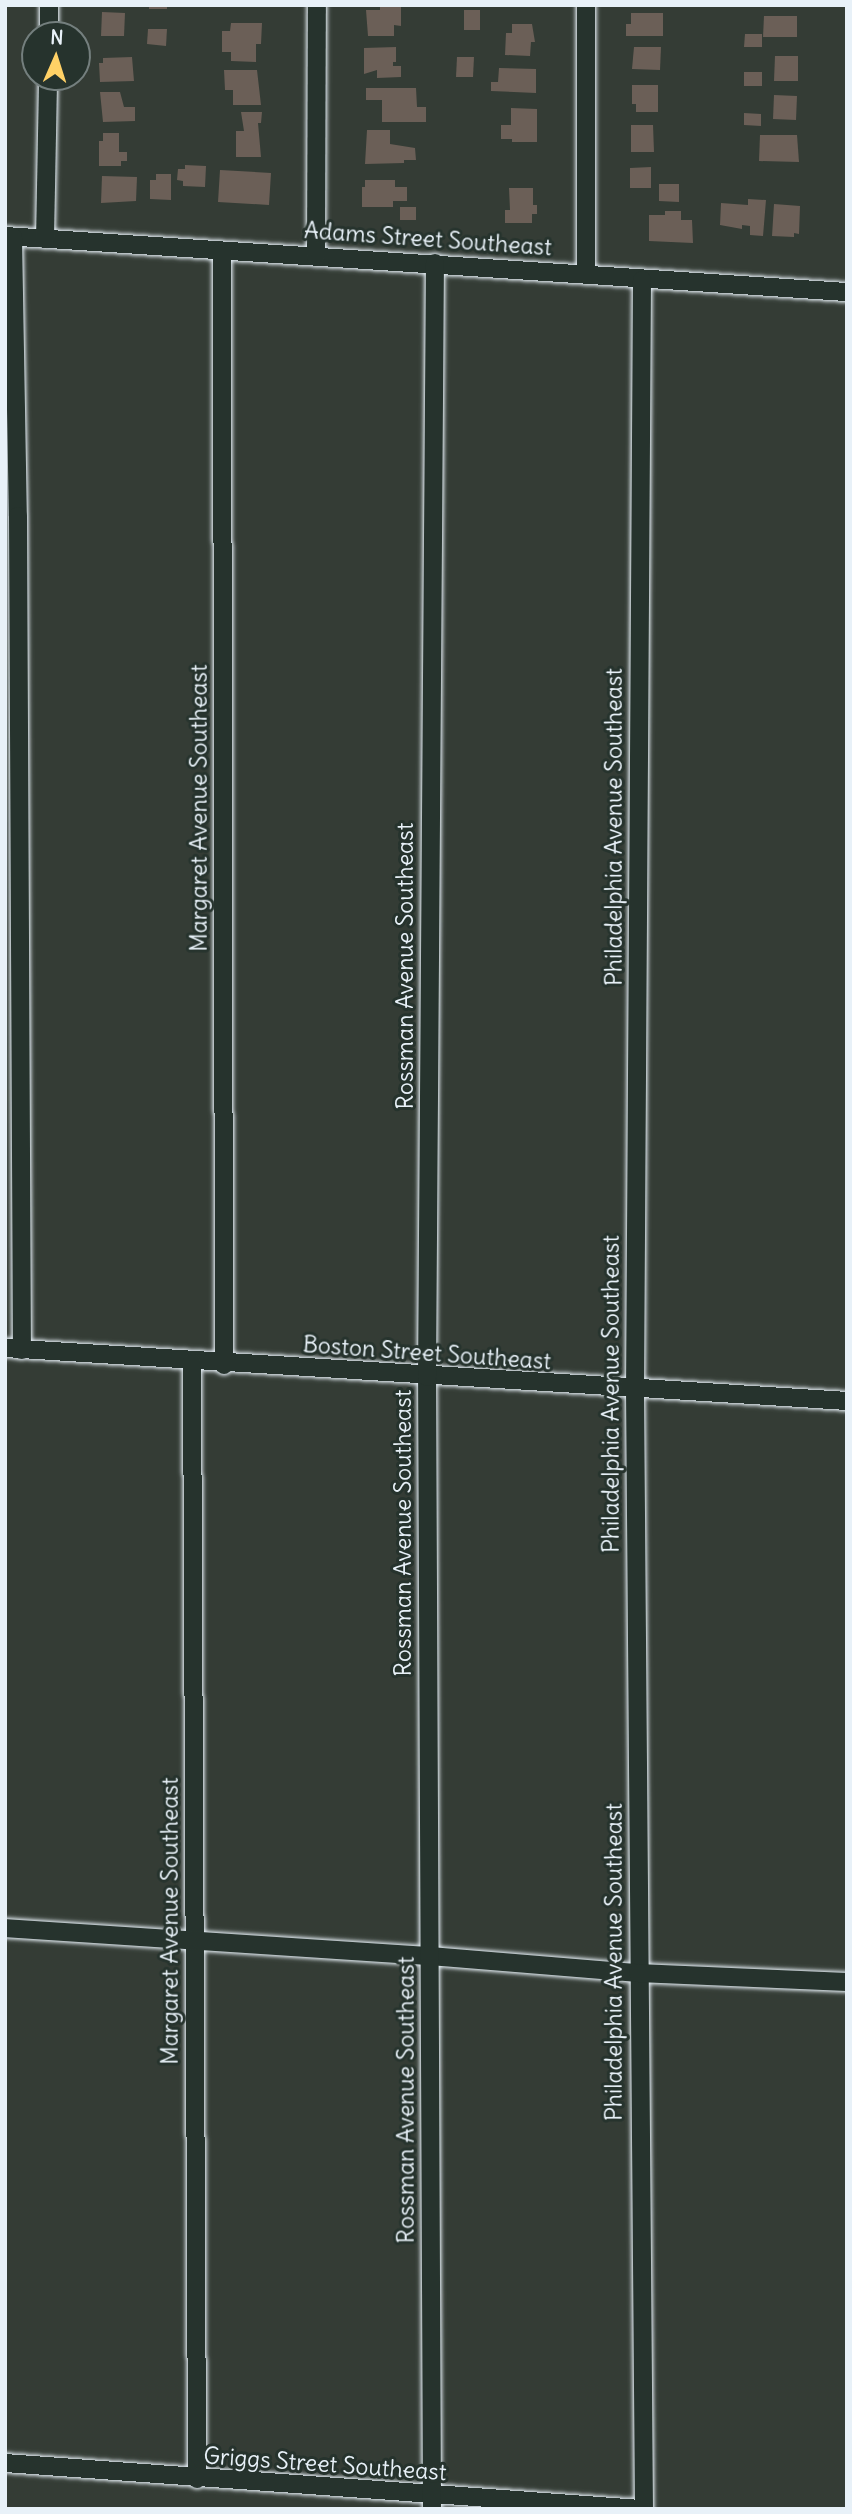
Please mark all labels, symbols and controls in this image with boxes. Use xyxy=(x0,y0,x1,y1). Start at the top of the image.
north arrow xyxy=(21,21,91,91)
text: N xyxy=(50,25,64,49)
street label: Adams Street Southeast xyxy=(303,217,553,261)
street label: Margaret Avenue Southeast xyxy=(185,664,213,952)
street label: Philadelphia Avenue Southeast xyxy=(600,668,628,986)
street label: Rossman Avenue Southeast xyxy=(391,823,419,1109)
street label: Philadelphia Avenue Southeast xyxy=(597,1235,625,1553)
street label: Boston Street Southeast xyxy=(302,1331,552,1375)
street label: Rossman Avenue Southeast xyxy=(389,1390,417,1676)
street label: Margaret Avenue Southeast xyxy=(156,1777,184,2065)
street label: Philadelphia Avenue Southeast xyxy=(600,1803,628,2121)
street label: Rossman Avenue Southeast xyxy=(392,1957,420,2243)
street label: Griggs Street Southeast xyxy=(203,2442,447,2486)

